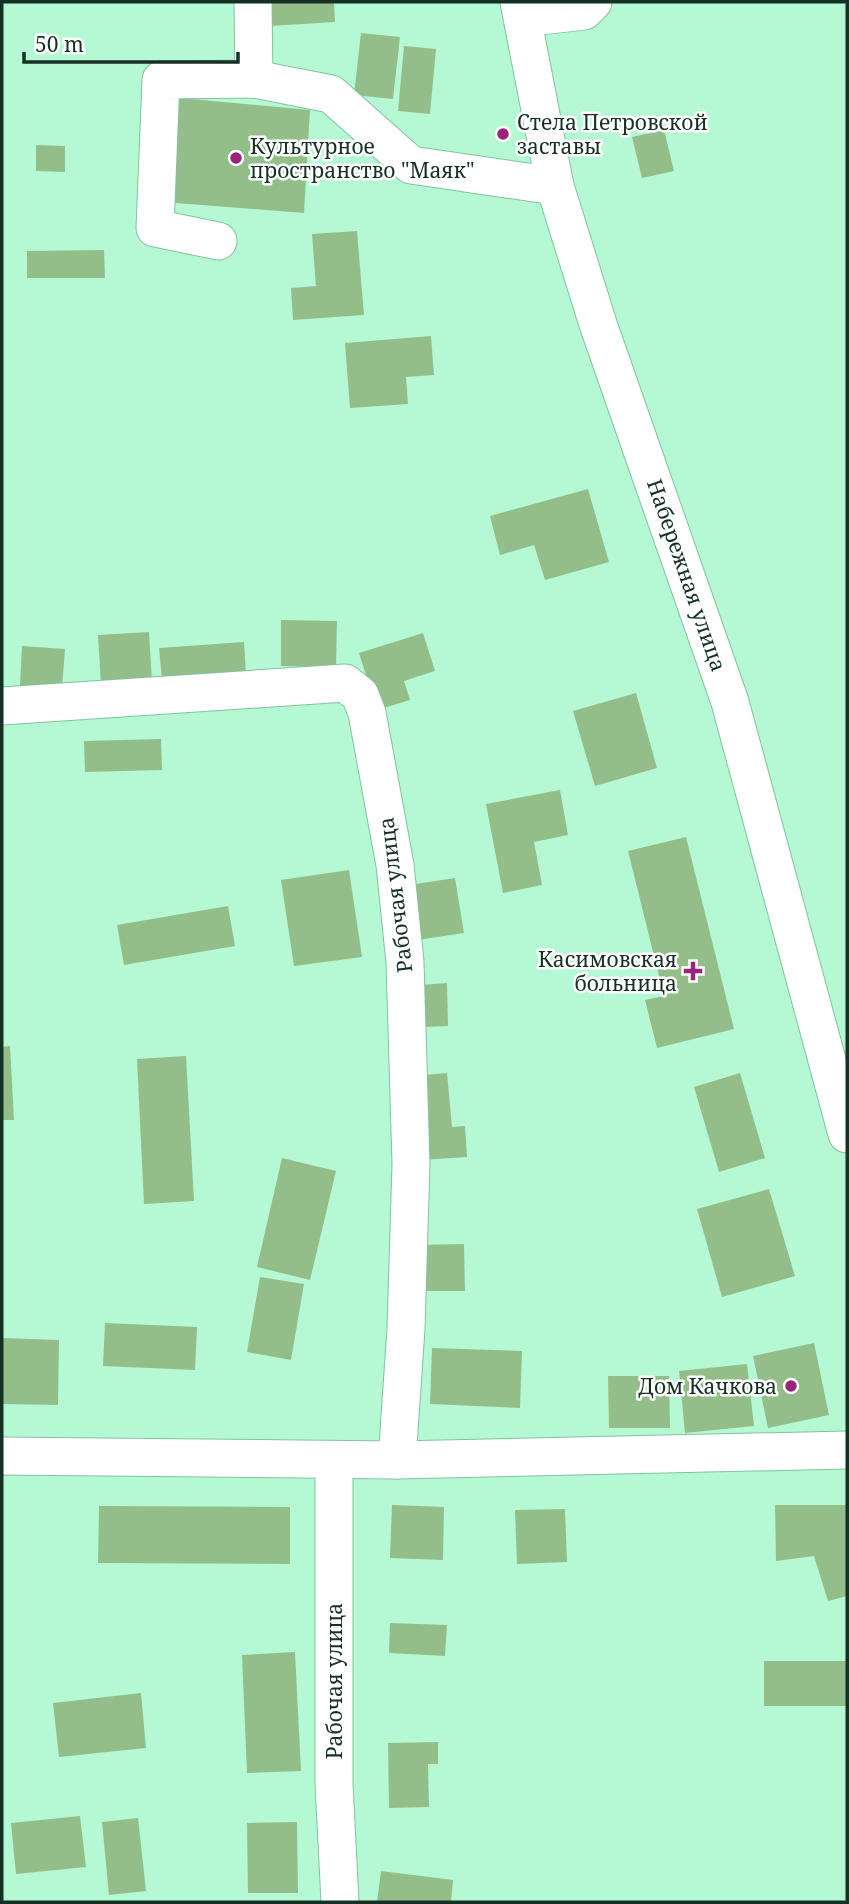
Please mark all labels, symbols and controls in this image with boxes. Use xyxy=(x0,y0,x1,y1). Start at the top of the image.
scale bar xyxy=(24,21,238,65)
text: 50 m xyxy=(35,30,84,58)
place label: Стела Петровской заставы xyxy=(517,108,708,160)
marker: Стела Петровской заставы xyxy=(495,126,511,142)
place label: Культурное пространство "Маяк" xyxy=(250,132,474,184)
marker: Культурное пространство "Маяк" xyxy=(228,150,244,166)
street label: Набережная улица xyxy=(641,475,733,675)
street label: Рабочая улица xyxy=(372,816,418,974)
place label: Касимовская больница xyxy=(538,945,677,997)
marker: Касимовская больница xyxy=(683,961,703,981)
place label: Дом Качкова xyxy=(638,1372,777,1400)
marker: Дом Качкова xyxy=(783,1378,799,1394)
street label: Рабочая улица xyxy=(320,1603,348,1759)

